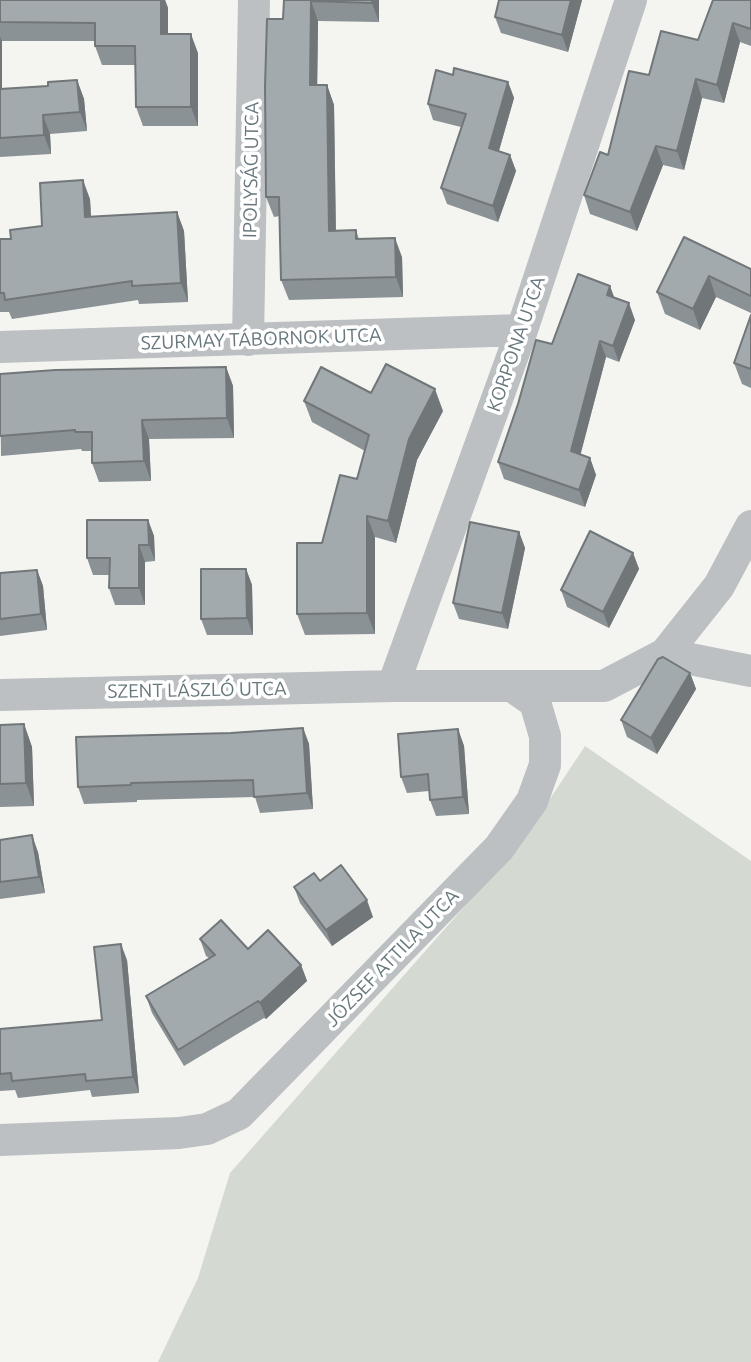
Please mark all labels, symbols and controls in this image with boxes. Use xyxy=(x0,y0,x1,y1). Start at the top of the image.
street label: IPOLYSÁG UTCA xyxy=(238,102,264,238)
street label: KORPONA UTCA xyxy=(482,273,550,415)
street label: SZURMAY TÁBORNOK UTCA xyxy=(140,323,382,355)
street label: SZENT LÁSZLÓ UTCA xyxy=(107,677,287,703)
street label: JÓZSEF ATTILA UTCA xyxy=(321,885,463,1031)

